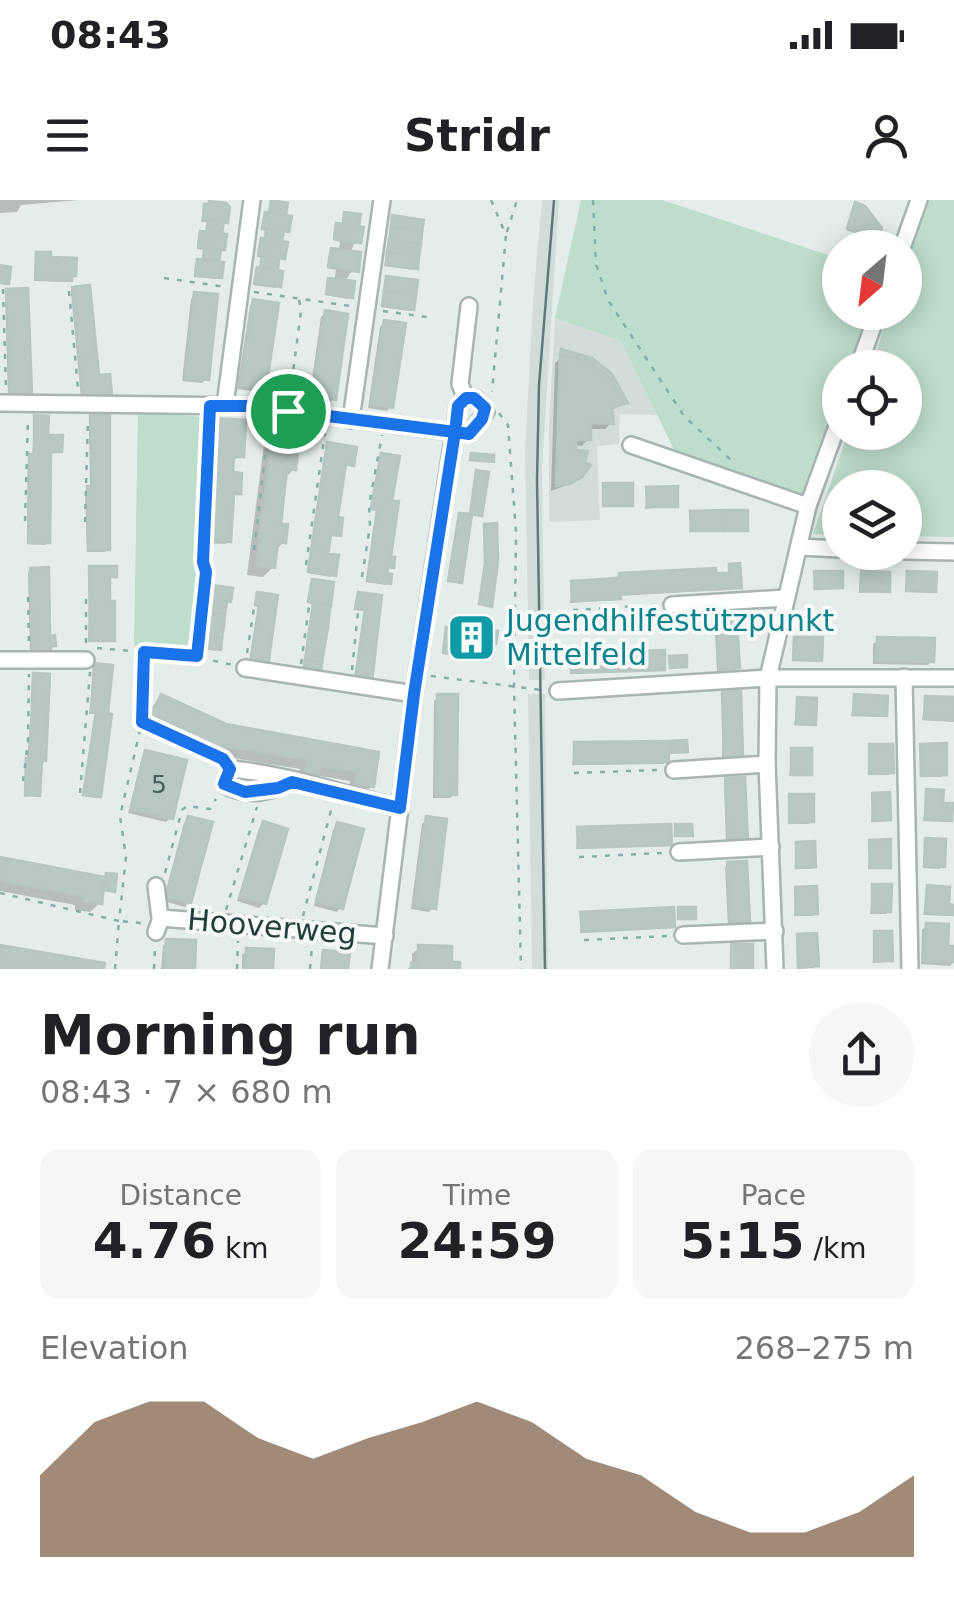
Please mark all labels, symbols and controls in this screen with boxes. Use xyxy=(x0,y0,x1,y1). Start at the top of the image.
text: 08:43 xyxy=(50,13,171,57)
icon: menu xyxy=(40,108,95,163)
icon: person xyxy=(859,108,914,163)
text: Stridr xyxy=(404,109,550,162)
north arrow xyxy=(822,230,922,330)
map controls xyxy=(822,230,922,570)
button: locate xyxy=(822,350,922,450)
pin xyxy=(246,369,331,454)
icon: arrive xyxy=(261,384,316,439)
button: layers xyxy=(822,470,922,570)
place label: Jugendhilfestützpunkt Mittelfeld xyxy=(504,603,834,672)
building icon: Jugendhilfestützpunkt Mittelfeld xyxy=(445,612,497,664)
house number: 5 xyxy=(151,770,167,799)
street label: Hooverweg xyxy=(186,902,358,951)
button: share xyxy=(809,1002,914,1107)
text: Morning run xyxy=(40,1003,421,1067)
text: 08:43 · 7 × 680 m xyxy=(40,1073,333,1111)
text: Distance xyxy=(119,1179,242,1212)
text: Time xyxy=(443,1179,511,1212)
text: Pace xyxy=(741,1179,806,1212)
text: 4.76 xyxy=(93,1212,216,1270)
text: 24:59 xyxy=(397,1212,557,1270)
text: 5:15 xyxy=(680,1212,805,1270)
text: km xyxy=(216,1232,269,1265)
text: /km xyxy=(805,1232,866,1265)
text: Elevation xyxy=(40,1329,189,1367)
text: 268–275 m xyxy=(735,1329,914,1367)

